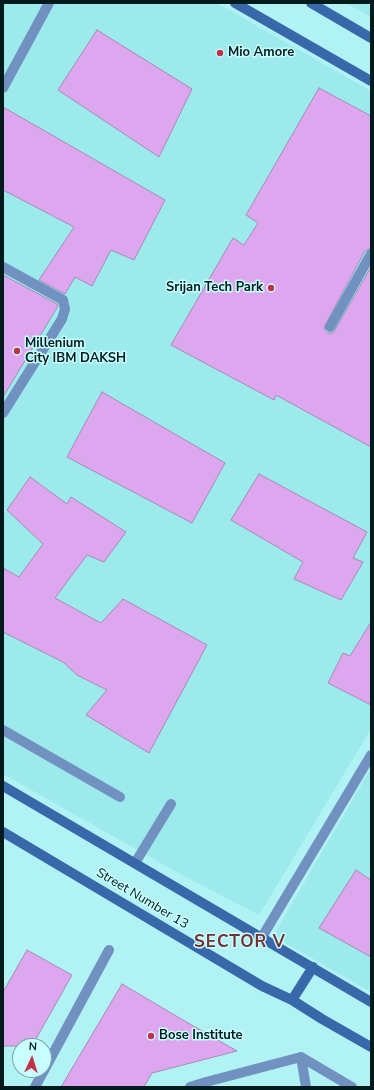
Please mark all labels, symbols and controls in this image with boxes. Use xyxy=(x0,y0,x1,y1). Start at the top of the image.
place label: Mio Amore xyxy=(228,45,294,61)
marker: Mio Amore xyxy=(215,48,225,58)
place label: Srijan Tech Park xyxy=(166,280,263,296)
marker: Srijan Tech Park xyxy=(266,283,276,293)
place label: Millenium City IBM DAKSH xyxy=(25,336,126,367)
marker: Millenium City IBM DAKSH xyxy=(12,346,22,356)
street label: Street Number 13 xyxy=(93,865,191,933)
district label: SECTOR V xyxy=(194,933,286,953)
place label: Bose Institute xyxy=(159,1028,243,1044)
marker: Bose Institute xyxy=(146,1031,156,1041)
north arrow xyxy=(12,1038,52,1078)
text: N xyxy=(28,1039,37,1054)

